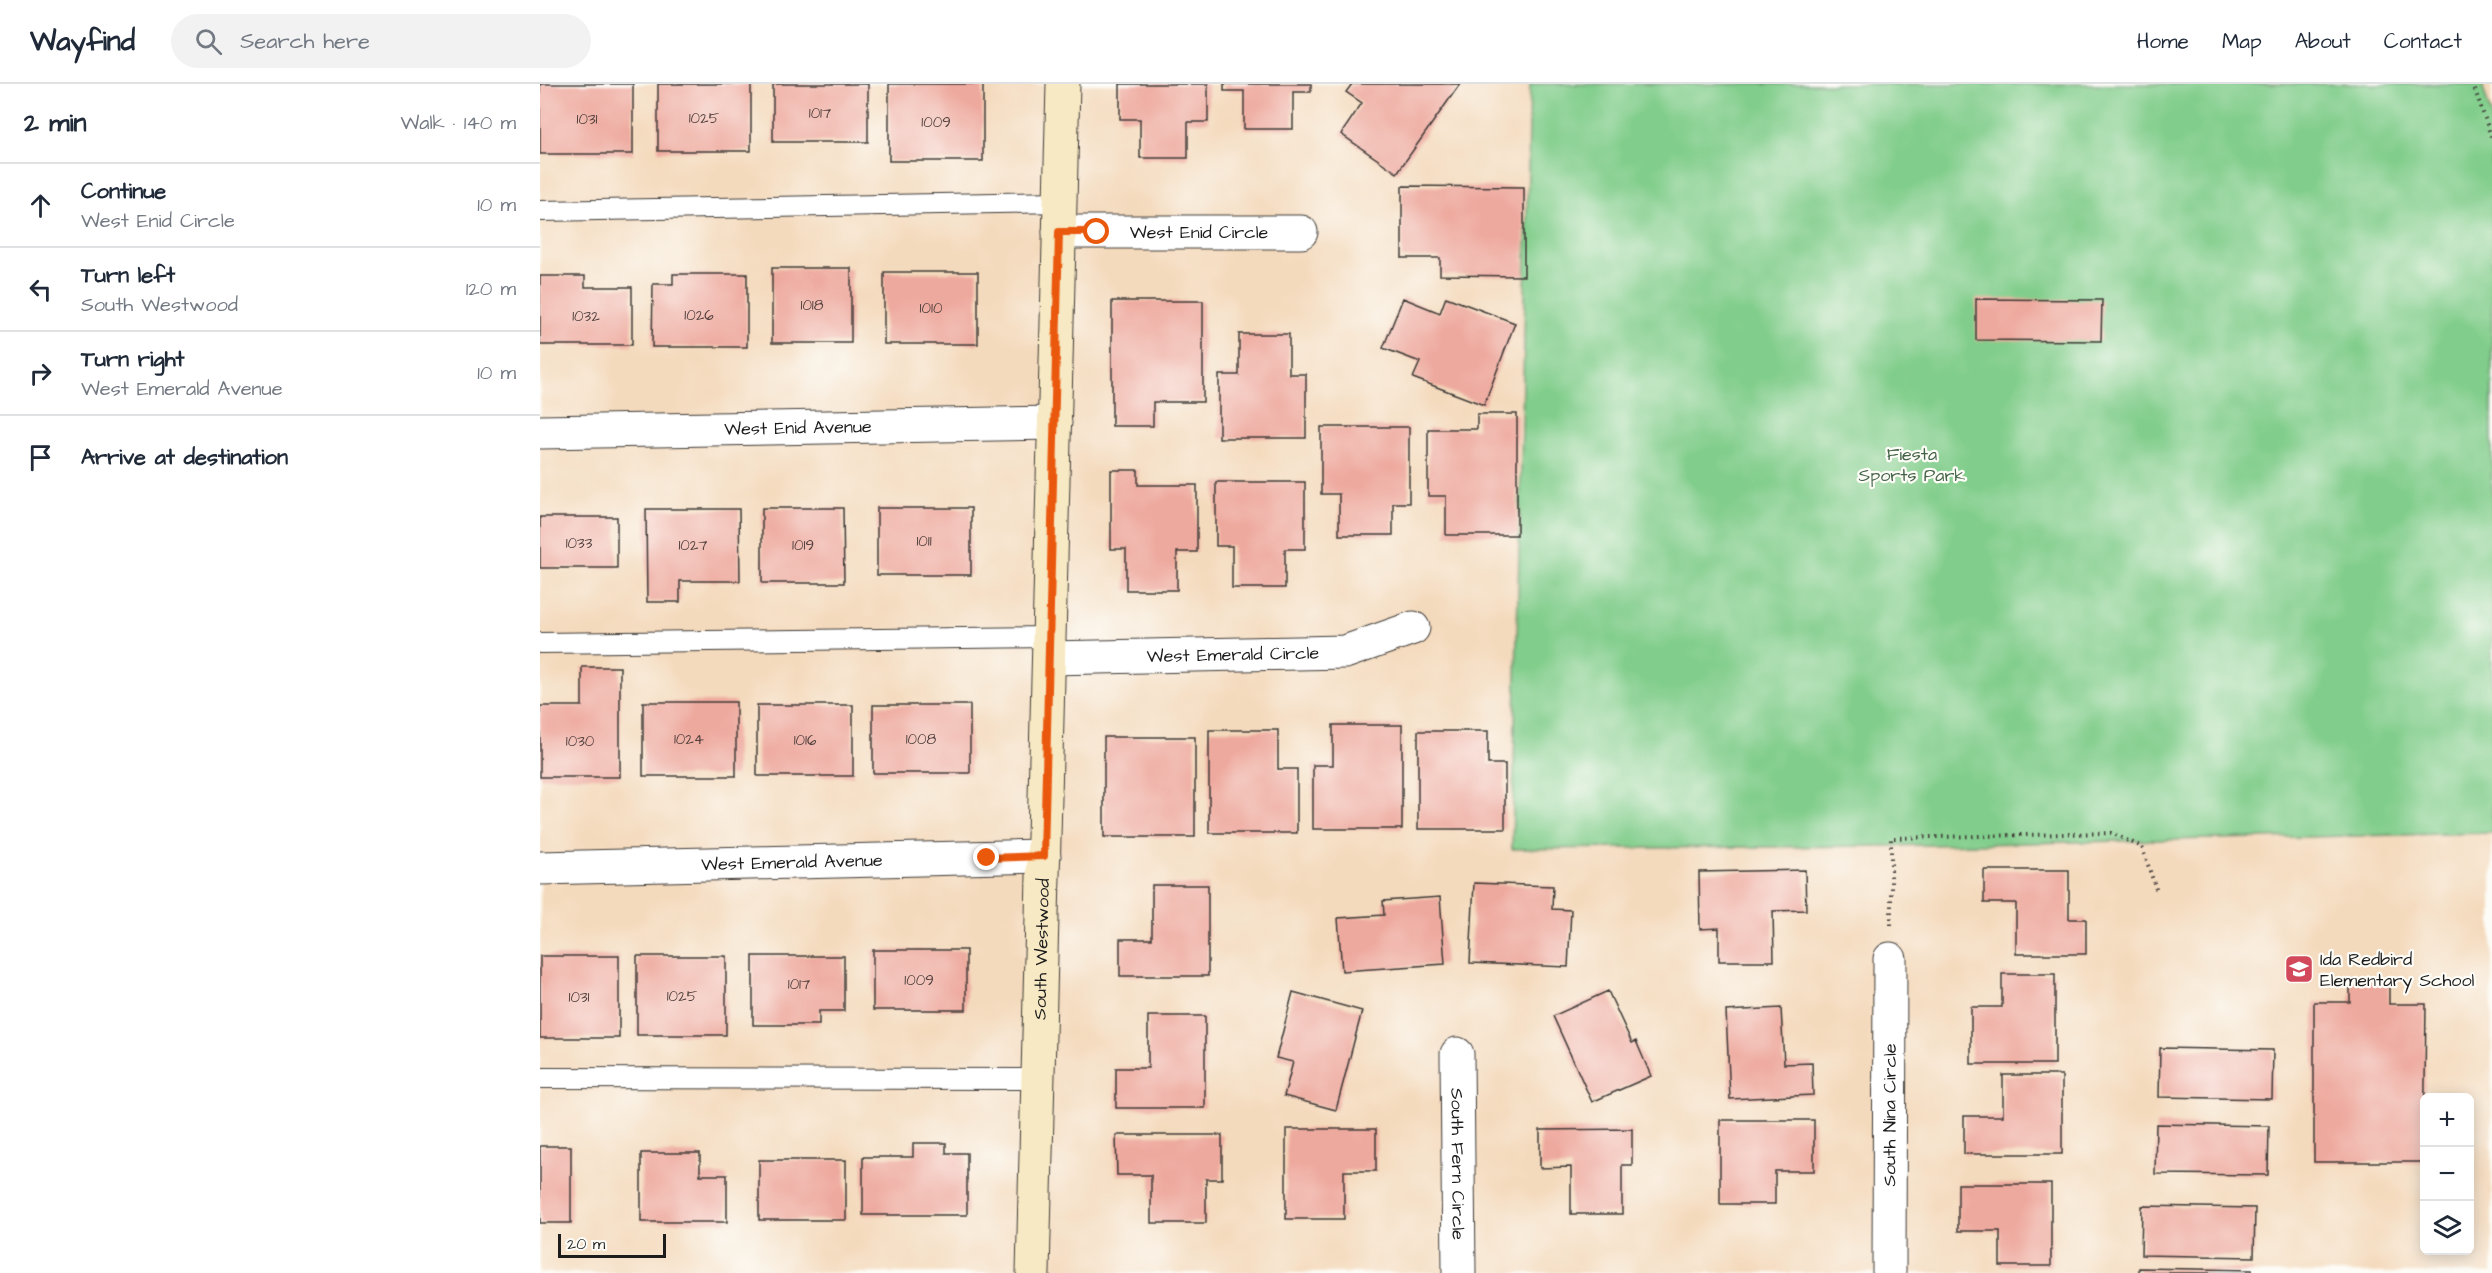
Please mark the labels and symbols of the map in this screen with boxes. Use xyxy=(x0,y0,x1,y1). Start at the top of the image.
house number: 1017 xyxy=(809,103,831,124)
house number: 1025 xyxy=(689,108,720,129)
house number: 1031 xyxy=(577,109,598,130)
house number: 1009 xyxy=(921,112,951,133)
route start xyxy=(1083,218,1109,244)
street label: West Enid Circle xyxy=(1130,220,1268,245)
house number: 1018 xyxy=(800,295,824,316)
house number: 1010 xyxy=(920,298,943,319)
house number: 1026 xyxy=(684,305,714,326)
house number: 1032 xyxy=(572,306,600,327)
street label: West Enid Avenue xyxy=(724,414,872,442)
park label: Fiesta Sports Park xyxy=(1859,442,1965,488)
house number: 1011 xyxy=(916,531,932,552)
house number: 1033 xyxy=(566,533,593,554)
house number: 1027 xyxy=(678,535,708,556)
house number: 1019 xyxy=(792,535,814,556)
street label: West Emerald Circle xyxy=(1147,641,1320,669)
house number: 1024 xyxy=(674,729,704,750)
house number: 1008 xyxy=(906,729,937,750)
house number: 1016 xyxy=(794,730,817,751)
house number: 1030 xyxy=(566,731,595,752)
route end xyxy=(973,844,999,870)
street label: West Emerald Avenue xyxy=(701,848,883,877)
street label: South Westwood xyxy=(1027,878,1056,1020)
place label: Ida Redbird Elementary School xyxy=(2320,947,2475,994)
school or university icon: Ida Redbird Elementary School xyxy=(2283,953,2315,985)
house number: 1009 xyxy=(904,970,934,991)
house number: 1017 xyxy=(788,974,810,995)
house number: 1025 xyxy=(667,986,698,1007)
house number: 1031 xyxy=(569,987,590,1008)
street label: South Nina Circle xyxy=(1877,1043,1903,1187)
street label: South Fern Circle xyxy=(1444,1088,1471,1240)
scale bar xyxy=(558,1231,666,1258)

